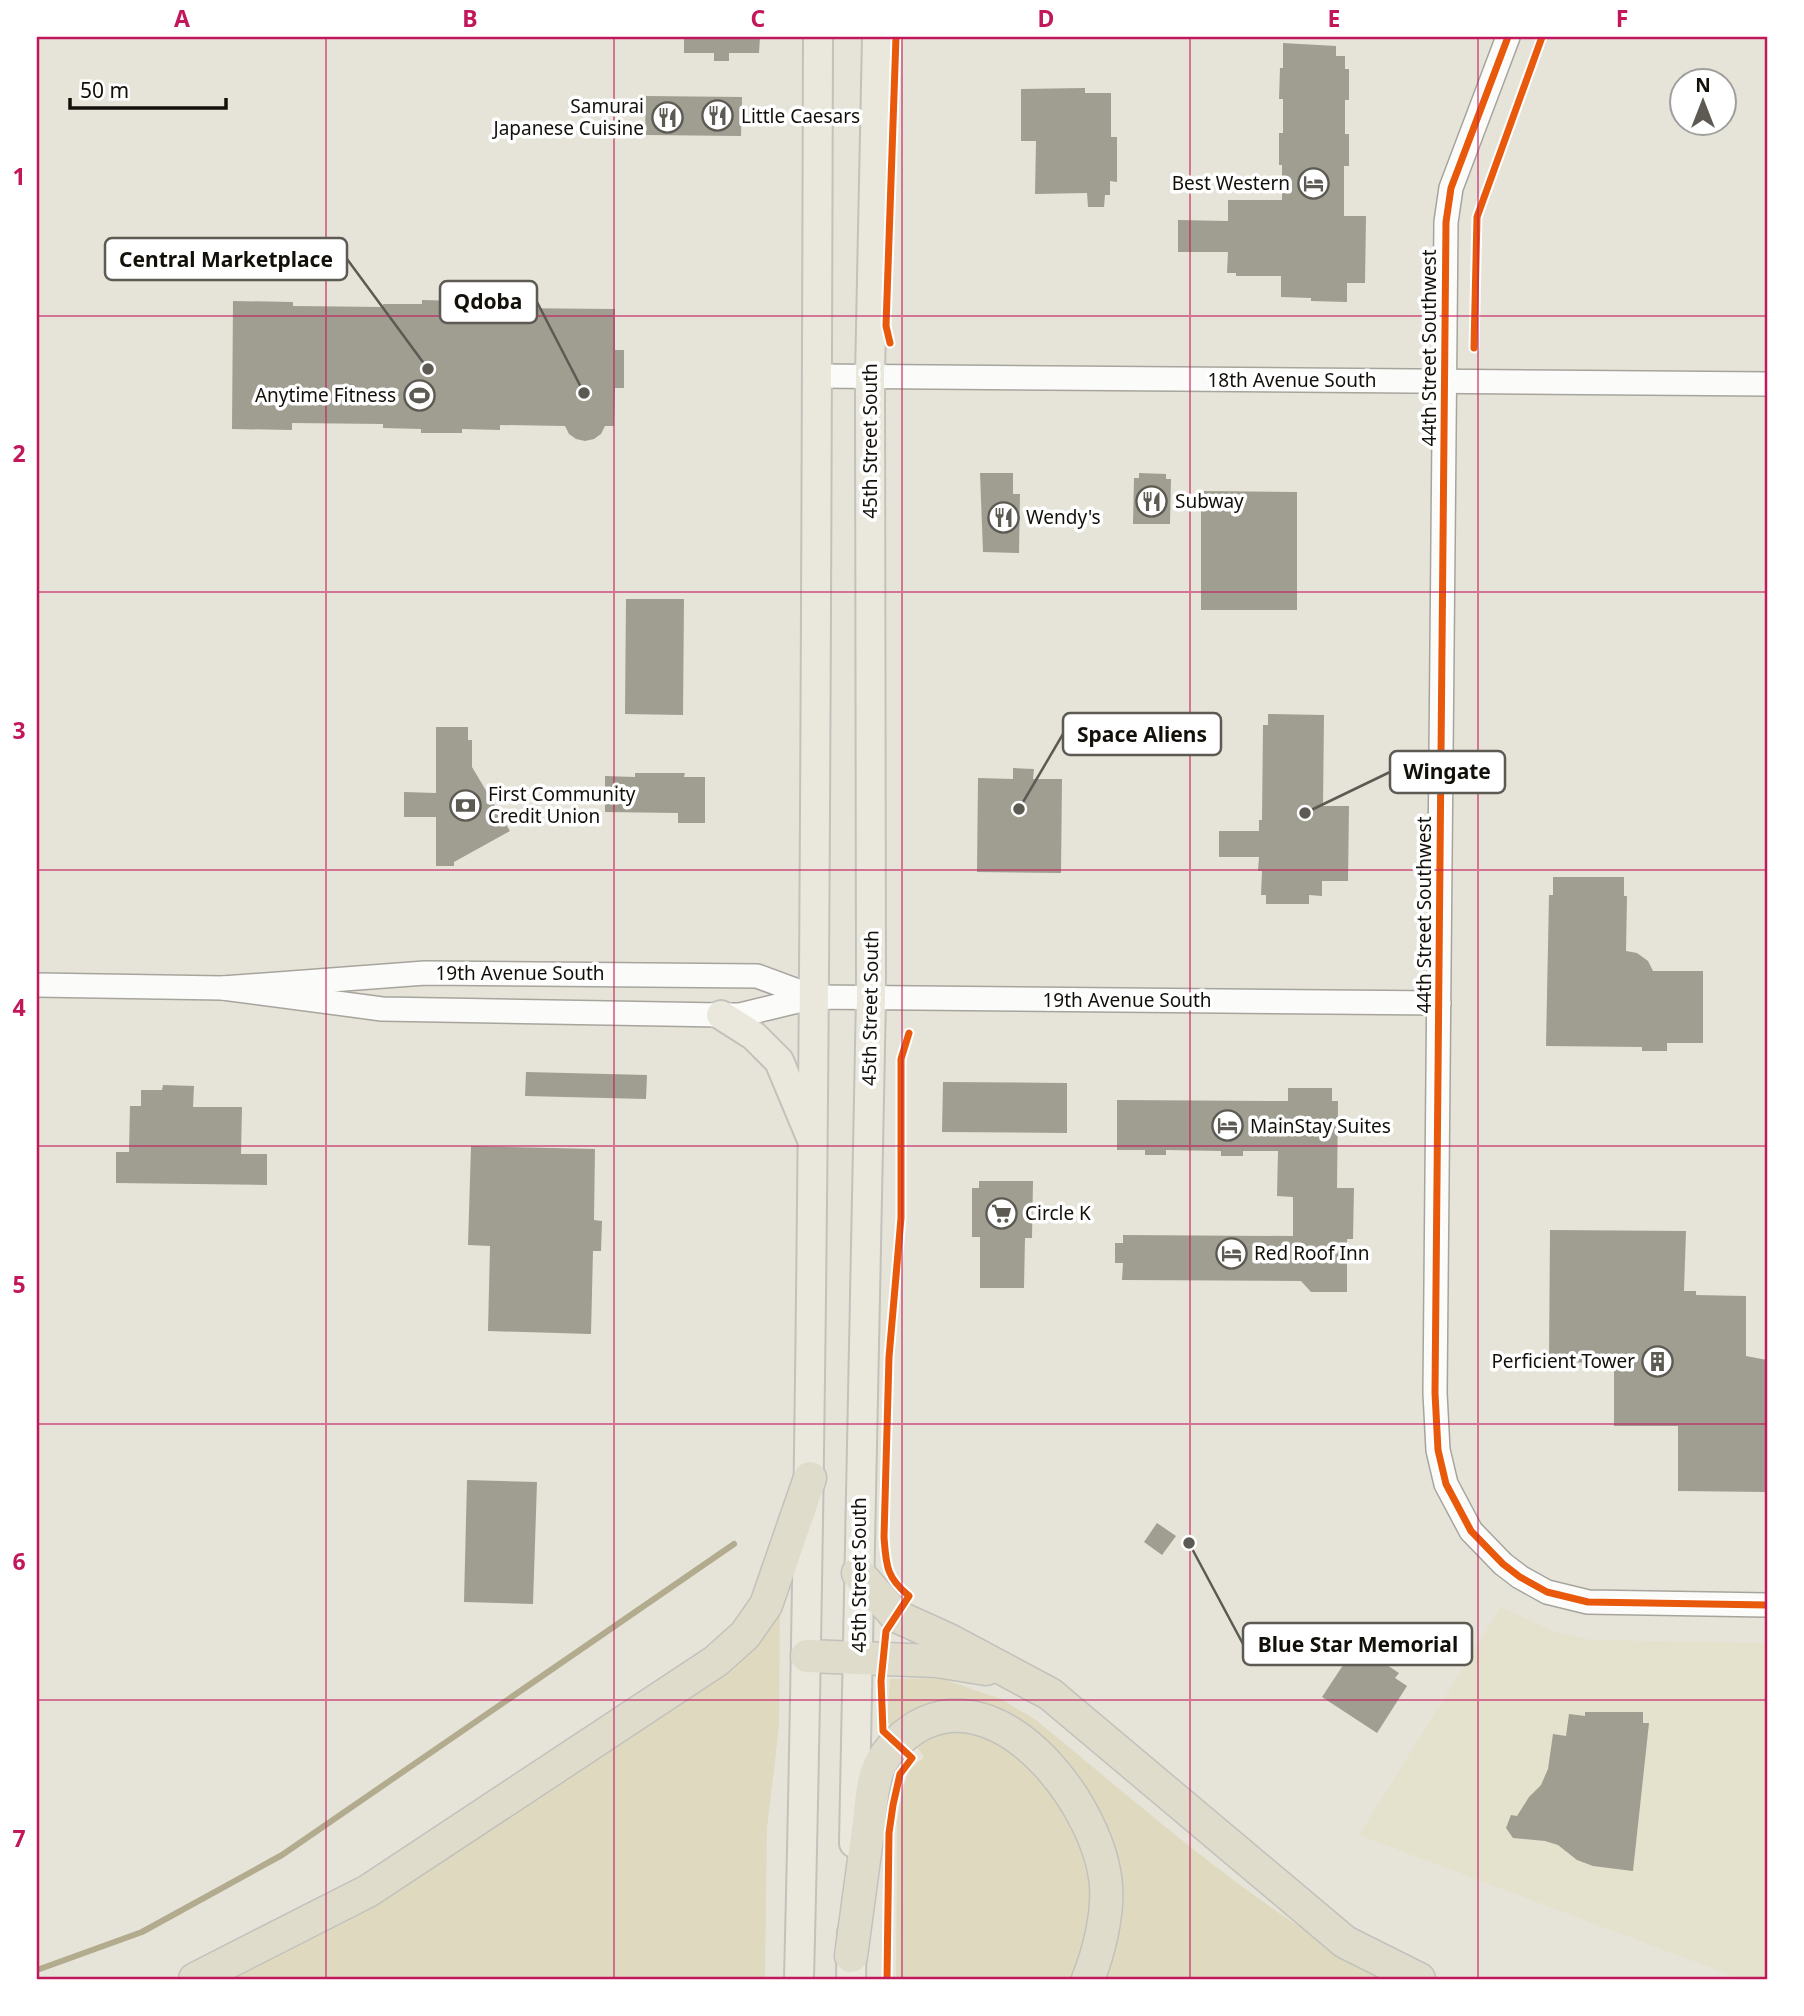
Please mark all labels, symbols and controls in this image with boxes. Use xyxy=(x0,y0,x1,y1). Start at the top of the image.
text: A xyxy=(174,2,190,34)
text: B xyxy=(462,2,478,34)
text: C xyxy=(751,2,766,34)
text: D xyxy=(1038,2,1054,34)
text: E xyxy=(1328,2,1340,34)
text: F xyxy=(1616,2,1628,34)
scale bar xyxy=(70,66,226,110)
north arrow xyxy=(1668,66,1738,136)
text: N xyxy=(1695,72,1711,98)
text: 50 m xyxy=(80,76,129,104)
place label: Samurai Japanese Cuisine xyxy=(491,93,644,141)
restaurant icon: Little Caesars xyxy=(701,99,735,133)
restaurant icon: Samurai Japanese Cuisine xyxy=(650,100,684,134)
place label: Little Caesars xyxy=(741,103,860,129)
text: 1 xyxy=(12,160,26,192)
hotel icon: Best Western xyxy=(1296,166,1330,200)
place label: Best Western xyxy=(1172,170,1290,196)
callout: Central Marketplace xyxy=(105,238,347,280)
text: Central Marketplace xyxy=(119,245,333,273)
street label: 44th Street Southwest xyxy=(1416,249,1442,447)
callout: Qdoba xyxy=(440,281,537,323)
text: Qdoba xyxy=(454,287,522,315)
street label: 45th Street South xyxy=(857,363,883,519)
street label: 18th Avenue South xyxy=(1207,367,1377,393)
sports icon: Anytime Fitness xyxy=(402,378,436,412)
place label: Anytime Fitness xyxy=(255,382,396,408)
text: 2 xyxy=(12,437,26,469)
restaurant icon: Subway xyxy=(1135,484,1169,518)
place label: Subway xyxy=(1175,488,1244,514)
restaurant icon: Wendy's xyxy=(986,500,1020,534)
place label: Wendy's xyxy=(1026,504,1101,530)
callout: Space Aliens xyxy=(1063,713,1221,755)
text: 3 xyxy=(12,714,26,746)
text: Space Aliens xyxy=(1077,720,1207,748)
callout: Wingate xyxy=(1390,751,1505,793)
text: Wingate xyxy=(1403,757,1491,785)
place label: First Community Credit Union xyxy=(488,781,636,829)
bank icon: First Community Credit Union xyxy=(448,788,482,822)
street label: 44th Street Southwest xyxy=(1411,816,1437,1014)
street label: 45th Street South xyxy=(856,930,884,1086)
street label: 19th Avenue South xyxy=(435,960,605,986)
street label: 19th Avenue South xyxy=(1042,987,1212,1013)
text: 4 xyxy=(12,991,26,1023)
hotel icon: MainStay Suites xyxy=(1210,1109,1244,1143)
place label: MainStay Suites xyxy=(1250,1113,1391,1139)
supermarket icon: Circle K xyxy=(985,1196,1019,1230)
place label: Circle K xyxy=(1025,1200,1091,1226)
hotel icon: Red Roof Inn xyxy=(1214,1236,1248,1270)
place label: Red Roof Inn xyxy=(1254,1240,1369,1266)
text: 5 xyxy=(12,1268,26,1300)
building icon: Perficient Tower xyxy=(1641,1344,1675,1378)
place label: Perficient Tower xyxy=(1491,1348,1635,1374)
street label: 45th Street South xyxy=(846,1497,872,1653)
text: 6 xyxy=(12,1545,26,1577)
callout: Blue Star Memorial xyxy=(1243,1623,1472,1665)
text: Blue Star Memorial xyxy=(1258,1630,1458,1658)
text: 7 xyxy=(12,1822,26,1854)

